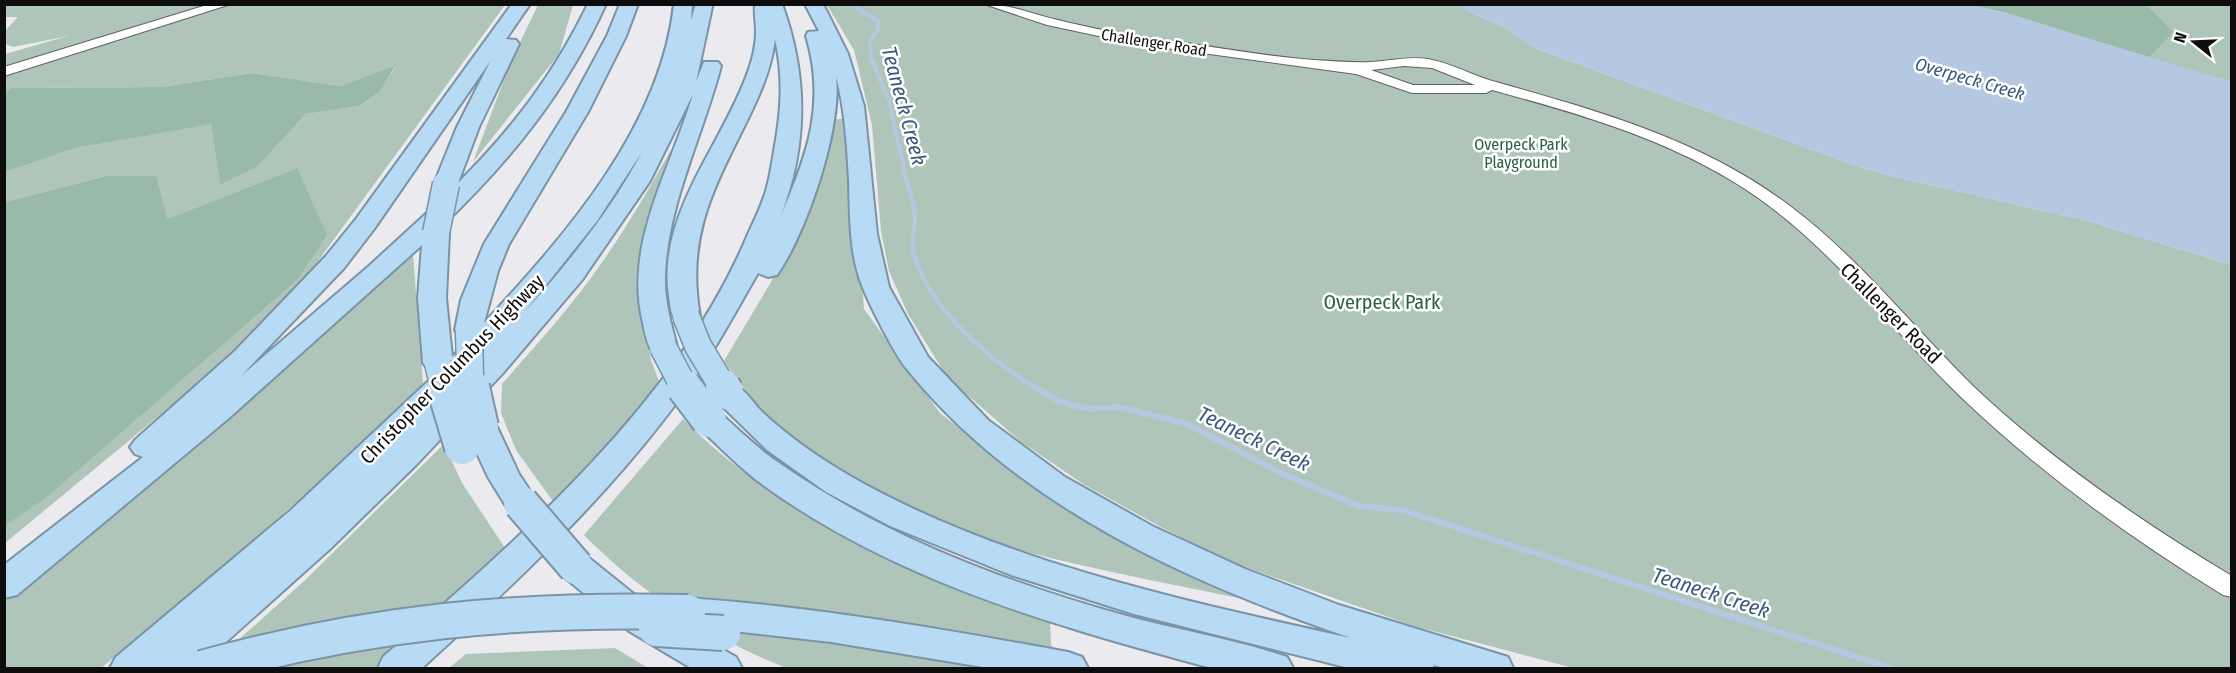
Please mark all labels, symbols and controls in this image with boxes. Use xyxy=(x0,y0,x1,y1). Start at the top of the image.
north arrow xyxy=(2164,12,2224,72)
street label: Challenger Road xyxy=(1100,25,1208,60)
text: N xyxy=(2170,30,2191,45)
water label: Teaneck Creek xyxy=(876,44,932,168)
water label: Overpeck Creek xyxy=(1913,53,2027,105)
park label: Overpeck Park Playground xyxy=(1474,135,1568,172)
street label: Challenger Road xyxy=(1835,257,1947,369)
street label: Christopher Columbus Highway xyxy=(355,269,549,469)
park label: Overpeck Park xyxy=(1324,290,1441,314)
water label: Teaneck Creek xyxy=(1194,401,1314,477)
water label: Teaneck Creek xyxy=(1649,562,1773,624)

